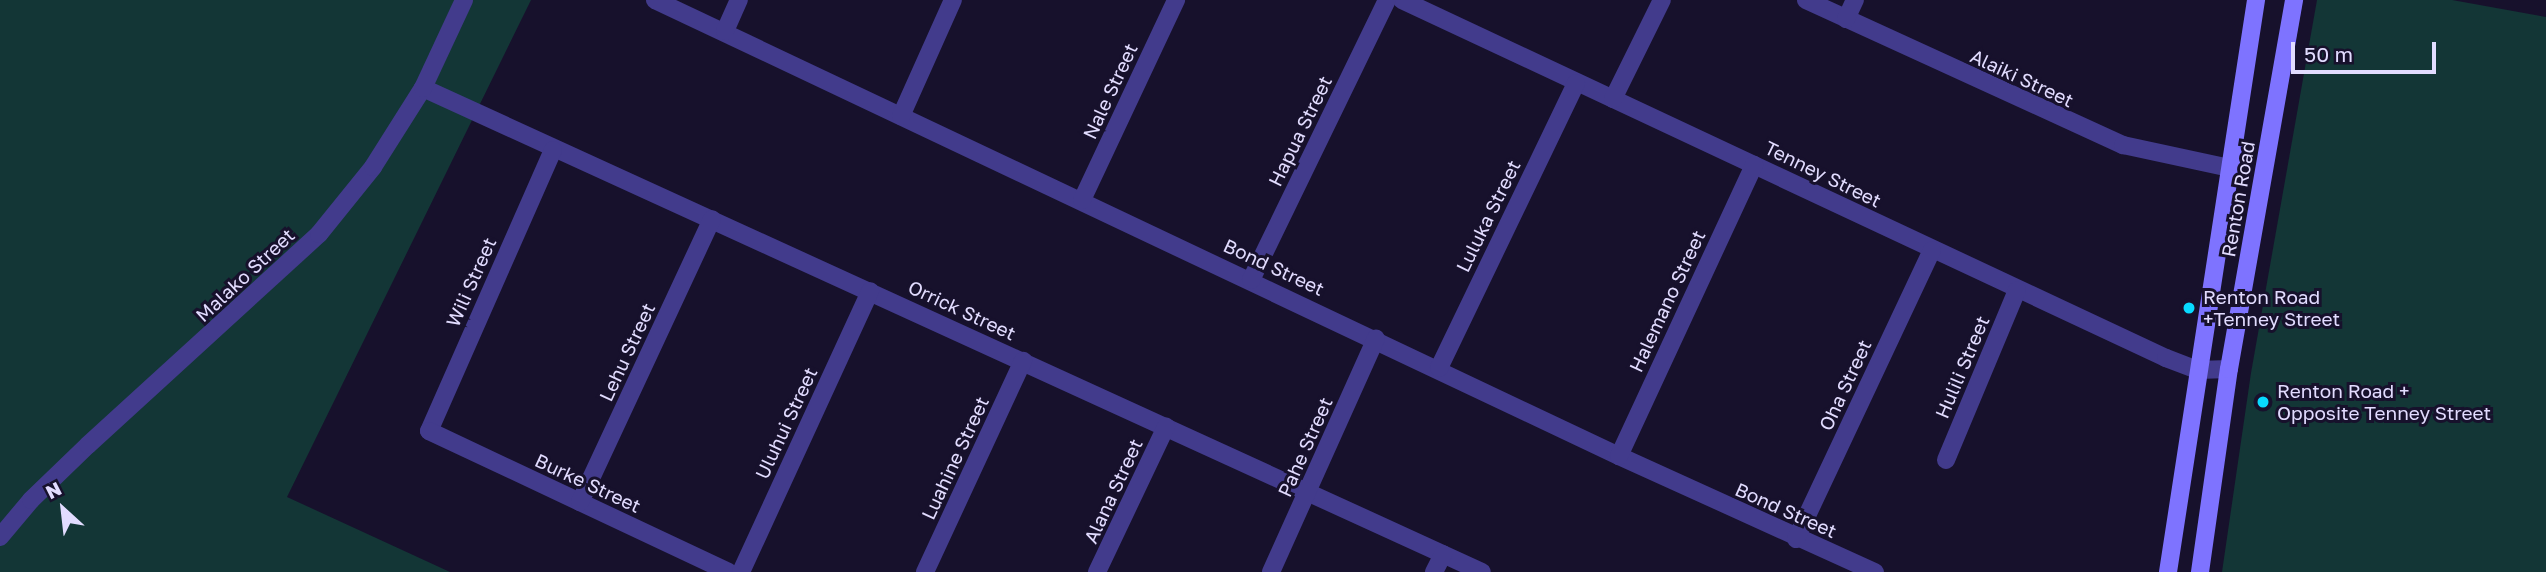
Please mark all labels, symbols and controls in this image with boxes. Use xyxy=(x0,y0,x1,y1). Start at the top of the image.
scale bar xyxy=(2294,28,2439,72)
street label: Nale Street xyxy=(1078,39,1142,143)
text: 50 m xyxy=(2304,41,2353,67)
street label: Alaiki Street xyxy=(1967,44,2077,112)
street label: Hapua Street xyxy=(1263,72,1337,190)
street label: Tenney Street xyxy=(1761,136,1885,212)
street label: Renton Road xyxy=(2217,139,2259,259)
street label: Luluka Street xyxy=(1451,156,1525,276)
street label: Malako Street xyxy=(191,223,299,327)
street label: Halemano Street xyxy=(1624,227,1710,375)
street label: Wili Street xyxy=(441,234,501,330)
street label: Bond Street xyxy=(1220,234,1328,300)
street label: Orrick Street xyxy=(905,275,1019,345)
place label: Renton Road +Tenney Street xyxy=(2203,286,2340,330)
street label: Lehu Street xyxy=(594,299,660,405)
marker: Renton Road +Tenney Street xyxy=(2181,300,2197,316)
street label: Hulili Street xyxy=(1930,312,1994,422)
street label: Oha Street xyxy=(1814,336,1876,434)
street label: Uluhui Street xyxy=(750,363,822,483)
place label: Renton Road + Opposite Tenney Street xyxy=(2277,380,2491,424)
street label: Luahine Street xyxy=(917,393,993,523)
street label: Pahe Street xyxy=(1273,394,1337,500)
marker: Renton Road + Opposite Tenney Street xyxy=(2255,394,2271,410)
street label: Alana Street xyxy=(1079,435,1147,547)
street label: Burke Street xyxy=(532,449,644,517)
north arrow xyxy=(28,474,98,544)
text: N xyxy=(42,476,65,503)
street label: Bond Street xyxy=(1732,478,1840,542)

